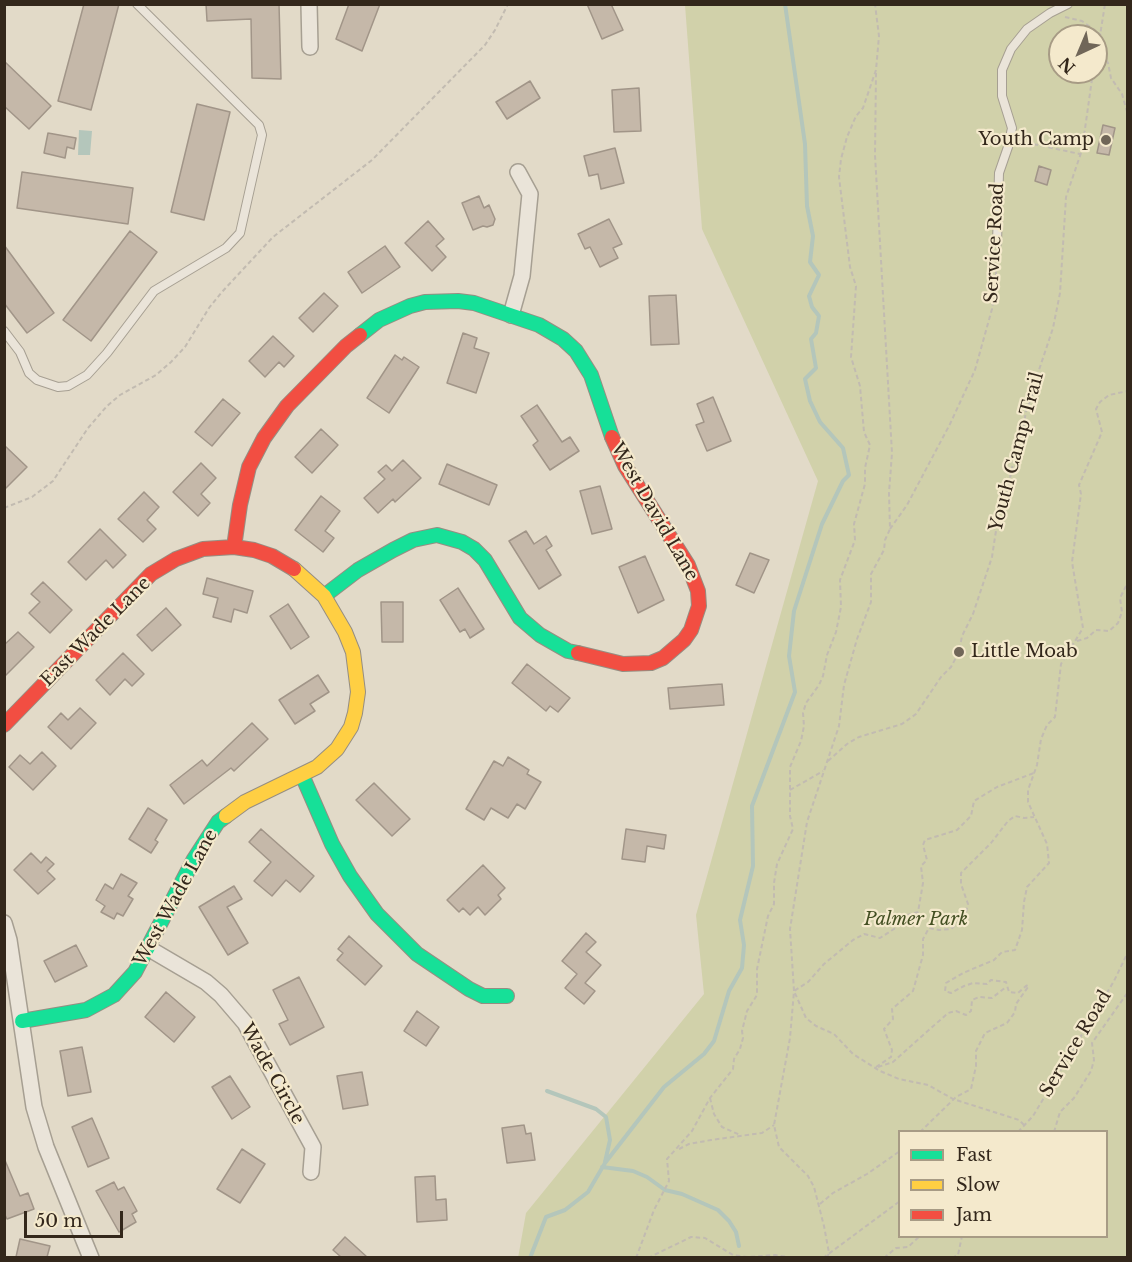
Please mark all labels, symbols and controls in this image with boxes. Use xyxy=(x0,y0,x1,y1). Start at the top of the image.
north arrow xyxy=(1048,24,1108,84)
text: N xyxy=(1055,53,1079,78)
place label: Youth Camp xyxy=(978,129,1094,151)
marker: Youth Camp xyxy=(1099,133,1113,147)
street label: Service Road xyxy=(981,182,1009,304)
street label: Youth Camp Trail xyxy=(985,370,1049,534)
street label: West David Lane xyxy=(606,439,702,585)
street label: East Wade Lane xyxy=(37,573,155,691)
place label: Little Moab xyxy=(971,641,1078,663)
marker: Little Moab xyxy=(952,645,966,659)
street label: West Wade Lane xyxy=(129,826,223,970)
park label: Palmer Park xyxy=(864,909,968,931)
street label: Service Road xyxy=(1036,987,1116,1101)
street label: Wade Circle xyxy=(235,1020,309,1128)
legend xyxy=(898,1130,1108,1238)
text: Fast xyxy=(956,1144,992,1166)
text: Slow xyxy=(956,1174,1000,1196)
scale bar xyxy=(27,1199,126,1237)
text: Jam xyxy=(956,1204,992,1226)
text: 50 m xyxy=(35,1210,83,1232)

